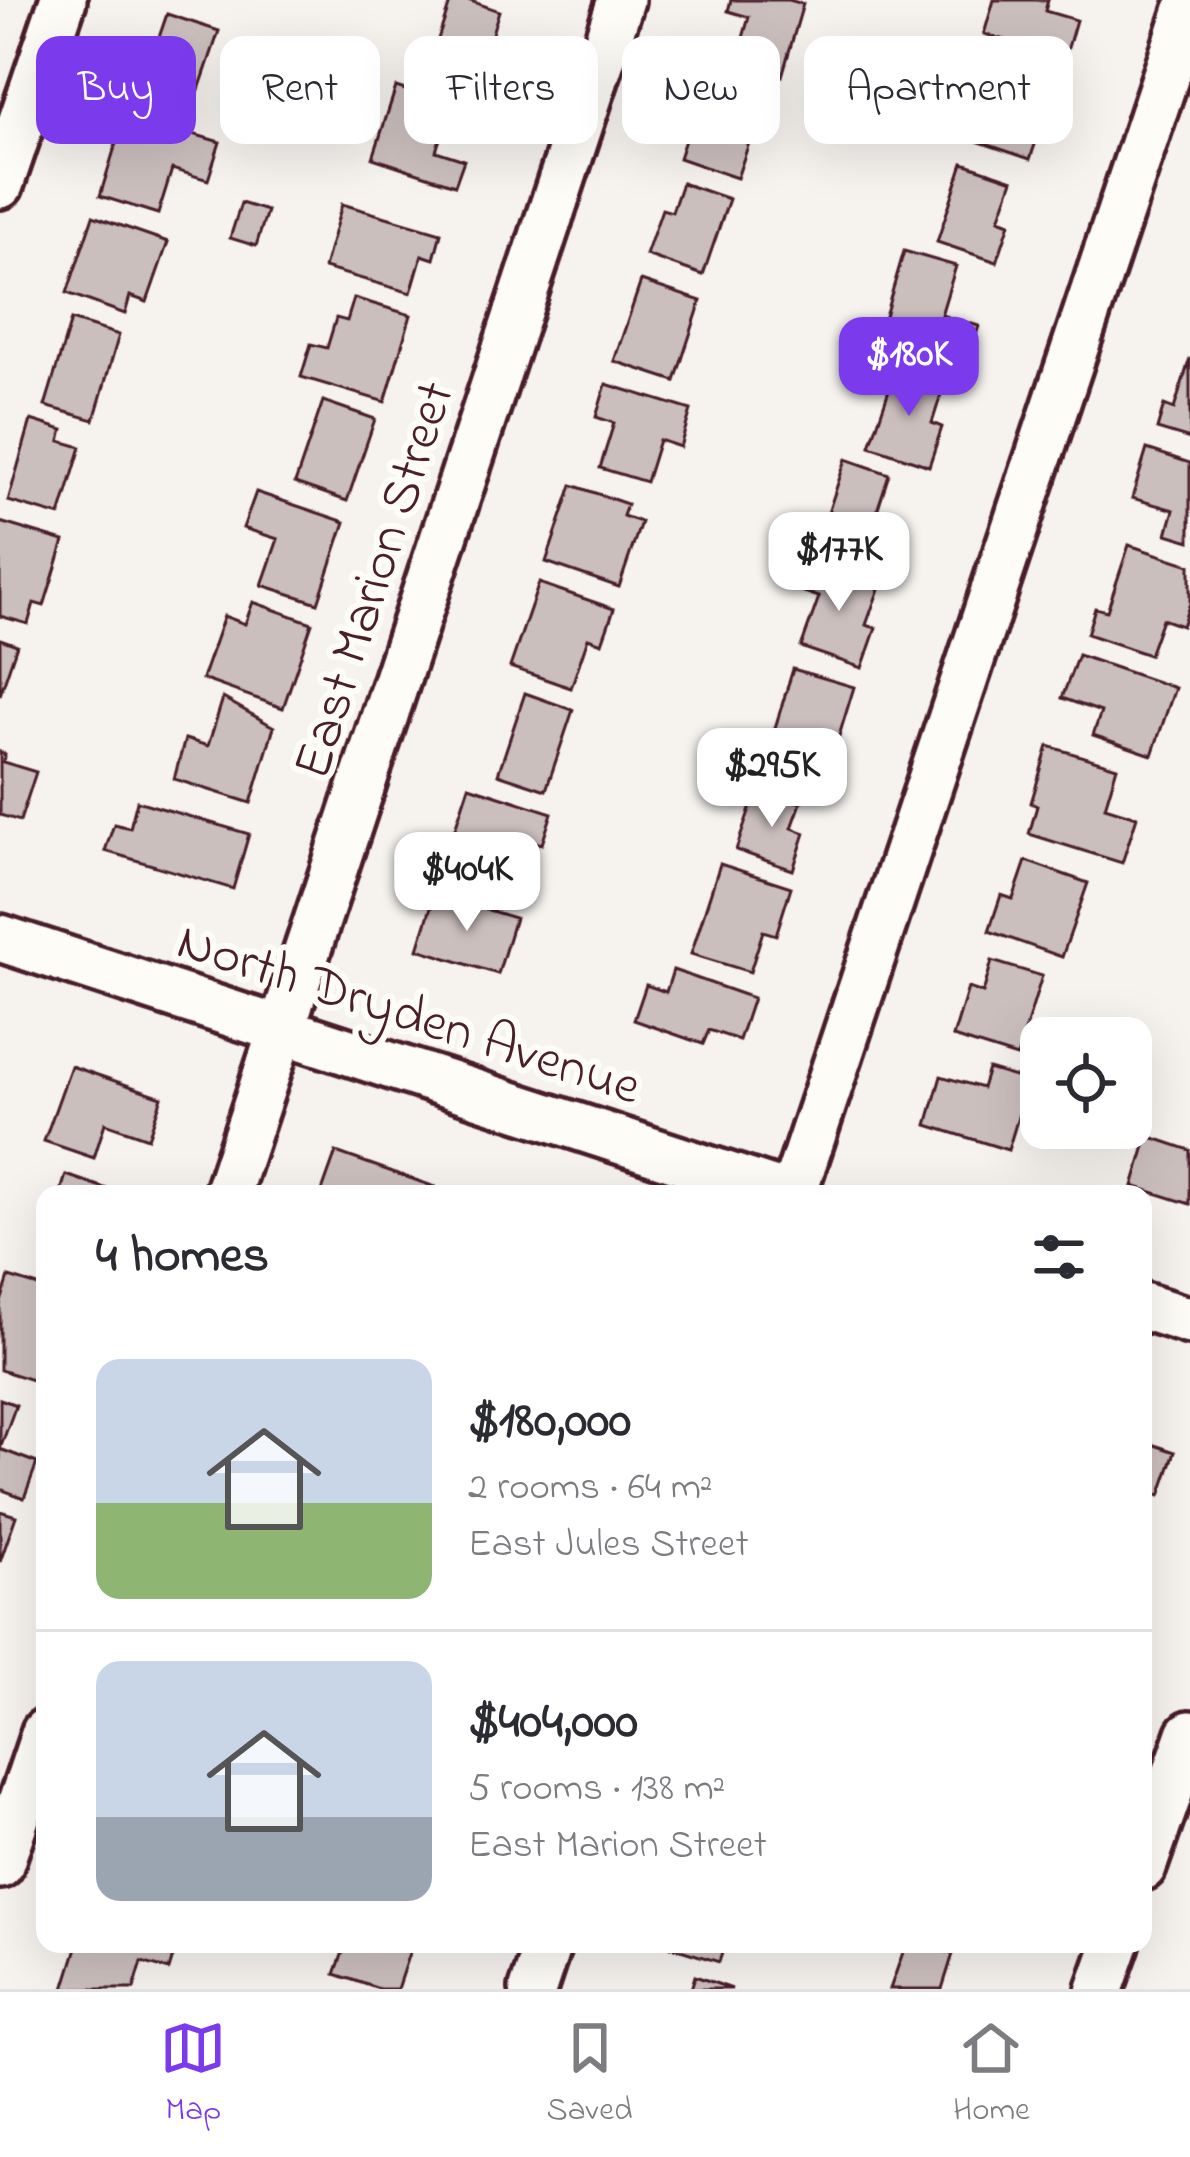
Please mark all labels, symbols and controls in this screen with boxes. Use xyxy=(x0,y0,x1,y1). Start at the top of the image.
chip: Buy xyxy=(36,36,196,144)
chip: Rent xyxy=(220,36,380,144)
chip: Filters xyxy=(404,36,598,144)
chip: New xyxy=(622,36,780,144)
chip: Apartment xyxy=(804,36,1073,144)
pin: $180K xyxy=(825,317,993,419)
text: $180K xyxy=(866,327,952,384)
street label: East Marion Street xyxy=(276,372,478,790)
pin: $177K xyxy=(755,512,923,614)
text: $177K xyxy=(795,522,883,579)
pin: $295K xyxy=(688,728,856,830)
text: $295K xyxy=(724,738,820,795)
pin: $404K xyxy=(383,832,551,934)
text: $404K xyxy=(421,842,513,899)
street label: North Dryden Avenue xyxy=(167,905,650,1129)
map controls xyxy=(1020,1017,1152,1149)
button: locate xyxy=(1020,1017,1152,1149)
text: 4 homes xyxy=(96,1220,269,1295)
icon: filters xyxy=(1026,1224,1092,1290)
text: $180,000 xyxy=(468,1385,631,1460)
icon: home xyxy=(192,1407,336,1551)
text: 2 rooms · 64 m² xyxy=(468,1460,713,1517)
text: East Jules Street xyxy=(468,1517,749,1574)
text: $404,000 xyxy=(468,1686,638,1761)
icon: home xyxy=(192,1709,336,1853)
text: 5 rooms · 138 m² xyxy=(468,1761,725,1818)
text: East Marion Street xyxy=(468,1818,767,1875)
tab: Map xyxy=(160,2015,226,2135)
tab: Saved xyxy=(547,2015,633,2135)
tab: Home xyxy=(953,2015,1030,2135)

